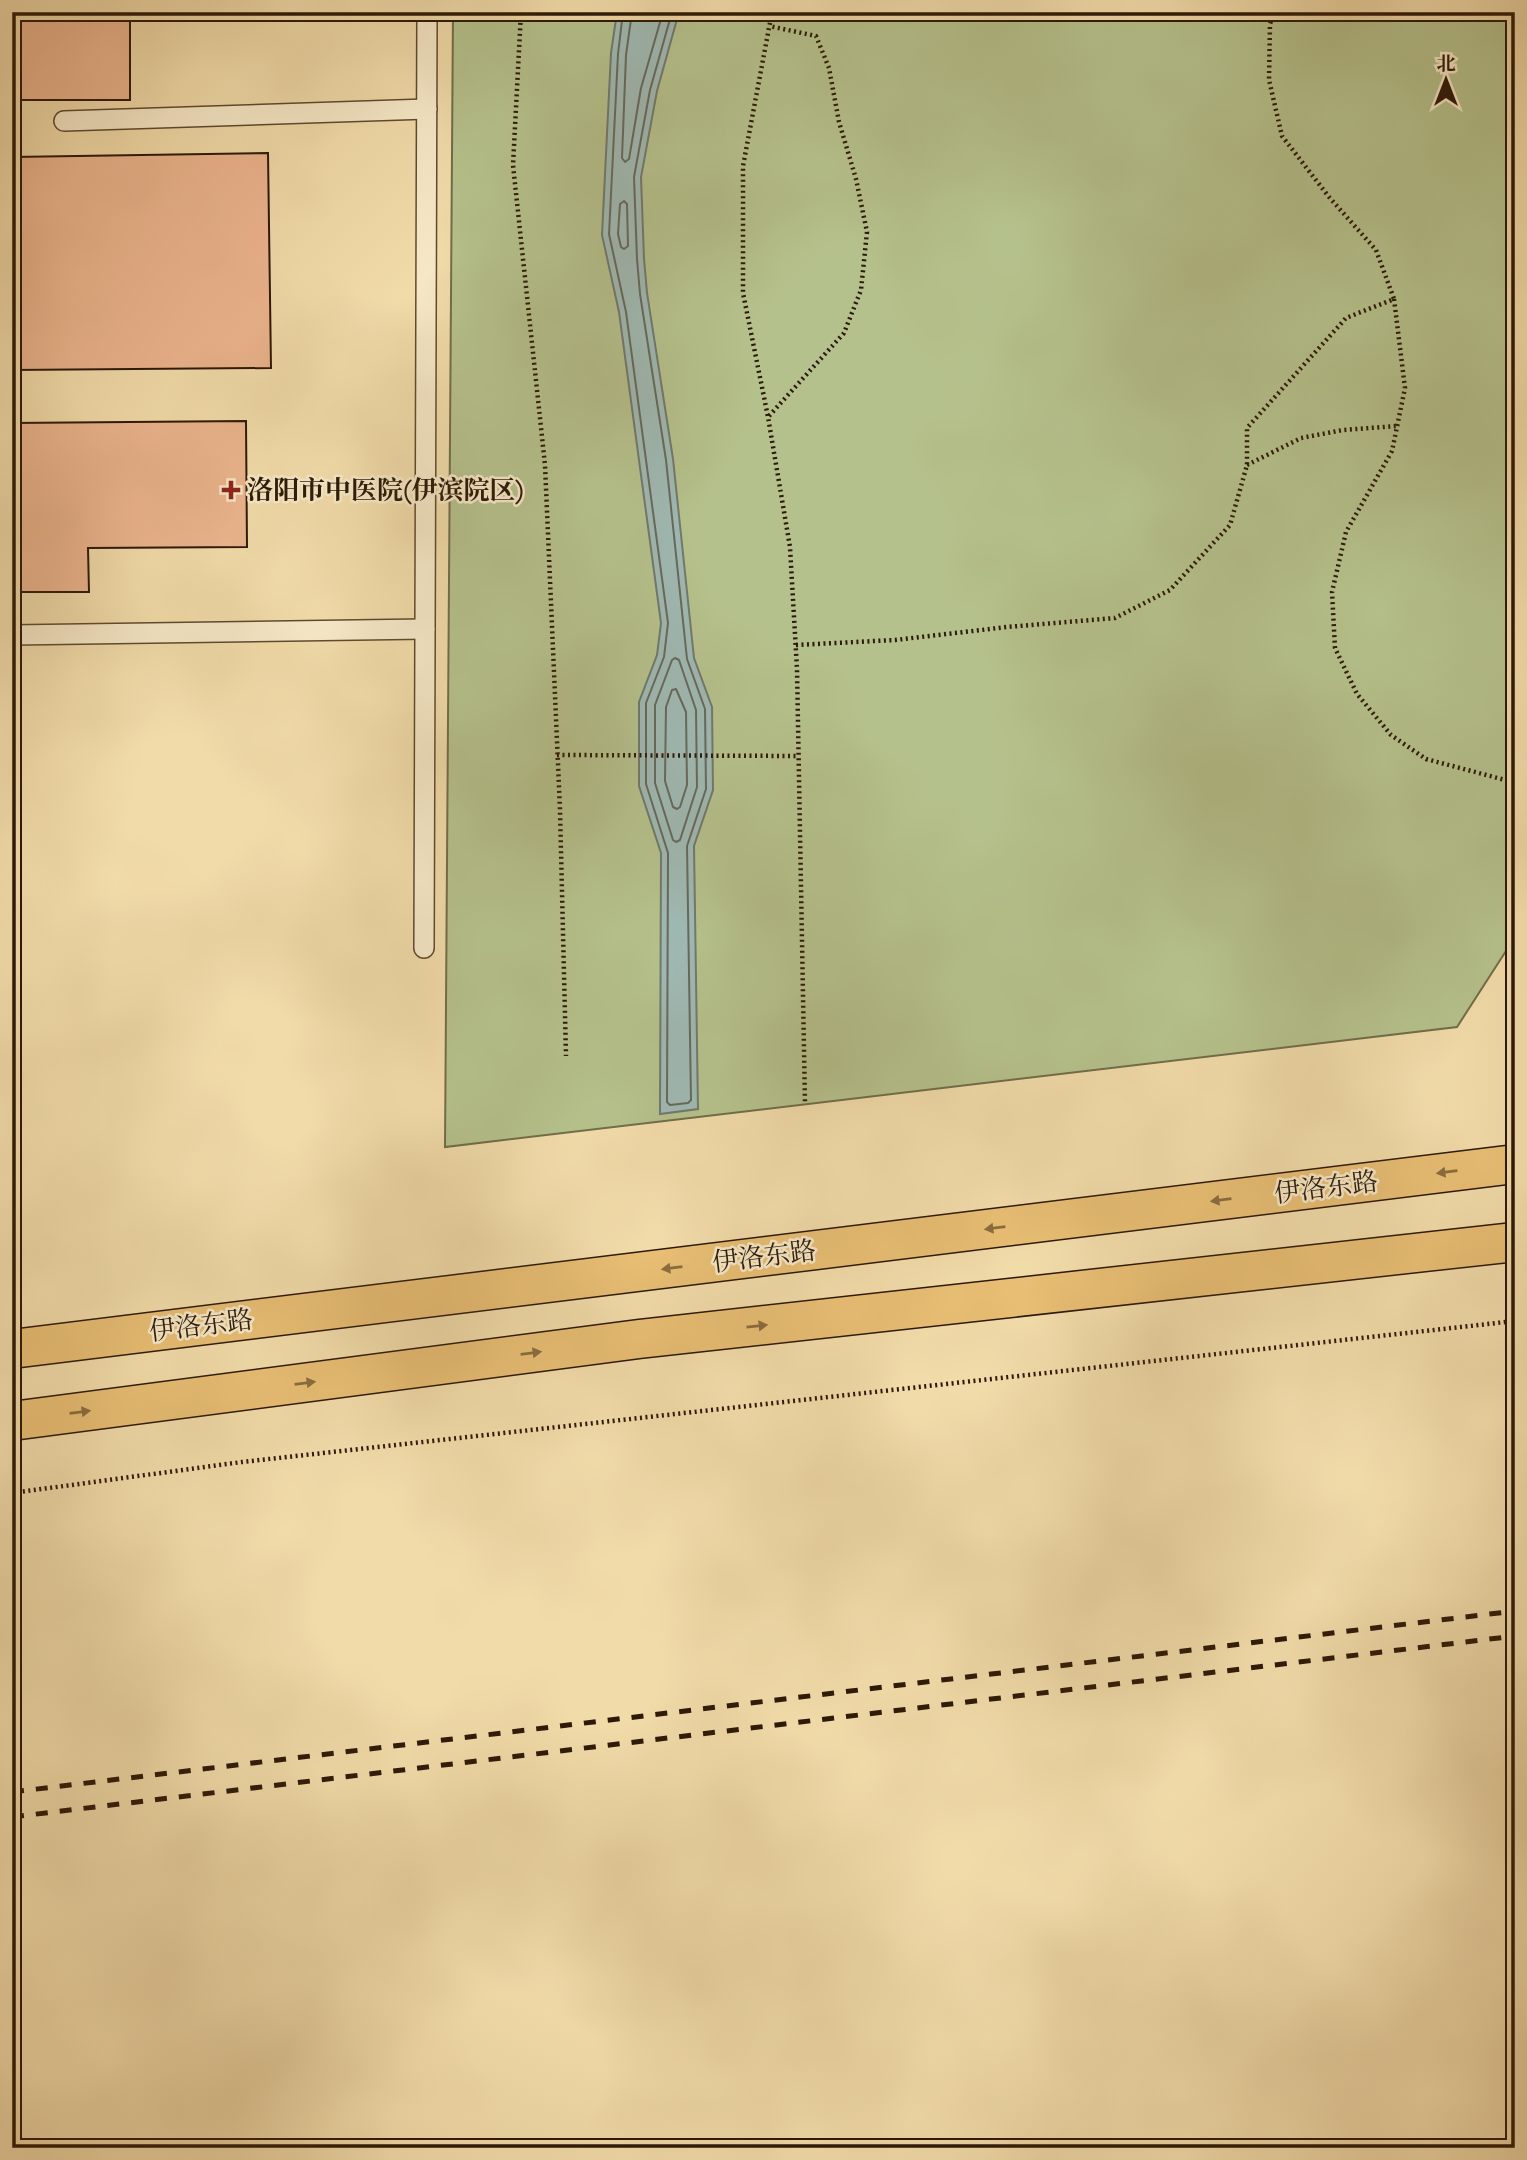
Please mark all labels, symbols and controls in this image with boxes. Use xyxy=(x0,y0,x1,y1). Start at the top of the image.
north arrow xyxy=(1412,46,1482,116)
text: 北 xyxy=(1436,52,1456,79)
place label: 洛阳市中医院(伊滨院区) xyxy=(247,474,524,511)
marker: 洛阳市中医院(伊滨院区) xyxy=(221,480,241,500)
street label: 伊洛东路 xyxy=(1272,1165,1380,1214)
one-way arrow xyxy=(1436,1167,1458,1178)
one-way arrow xyxy=(1210,1195,1232,1206)
one-way arrow xyxy=(984,1222,1006,1233)
street label: 伊洛东路 xyxy=(710,1234,818,1283)
one-way arrow xyxy=(661,1262,683,1273)
street label: 伊洛东路 xyxy=(147,1303,255,1352)
one-way arrow xyxy=(746,1320,768,1331)
one-way arrow xyxy=(520,1348,542,1359)
one-way arrow xyxy=(295,1377,317,1388)
one-way arrow xyxy=(69,1407,91,1418)

